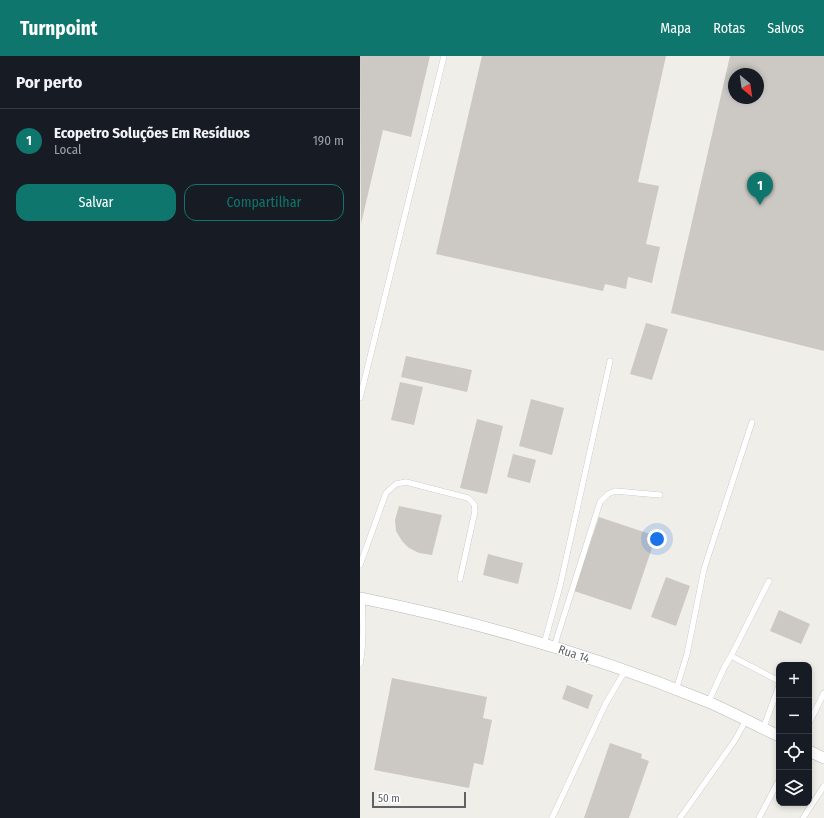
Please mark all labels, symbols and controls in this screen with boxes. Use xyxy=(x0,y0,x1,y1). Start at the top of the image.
text: Turnpoint xyxy=(20,17,97,40)
text: Mapa xyxy=(660,20,691,37)
text: Rotas xyxy=(713,20,745,37)
text: Salvos xyxy=(767,20,804,37)
north arrow xyxy=(728,68,764,104)
text: Por perto xyxy=(16,72,82,93)
text: Ecopetro Soluções Em Resíduos xyxy=(54,124,250,142)
text: 1 xyxy=(26,133,32,148)
text: 190 m xyxy=(313,133,344,148)
text: Local xyxy=(54,142,81,157)
pin: 1 xyxy=(747,172,773,205)
button: Salvar xyxy=(16,184,176,221)
button: Compartilhar xyxy=(184,184,344,221)
your location xyxy=(647,529,667,549)
street label: Rua 14 xyxy=(557,642,592,666)
map controls xyxy=(776,662,812,806)
button: + xyxy=(776,662,812,698)
button: − xyxy=(776,698,812,734)
button: locate xyxy=(776,734,812,770)
button: layers xyxy=(776,770,812,806)
scale bar xyxy=(372,790,466,809)
text: 50 m xyxy=(378,792,400,805)

